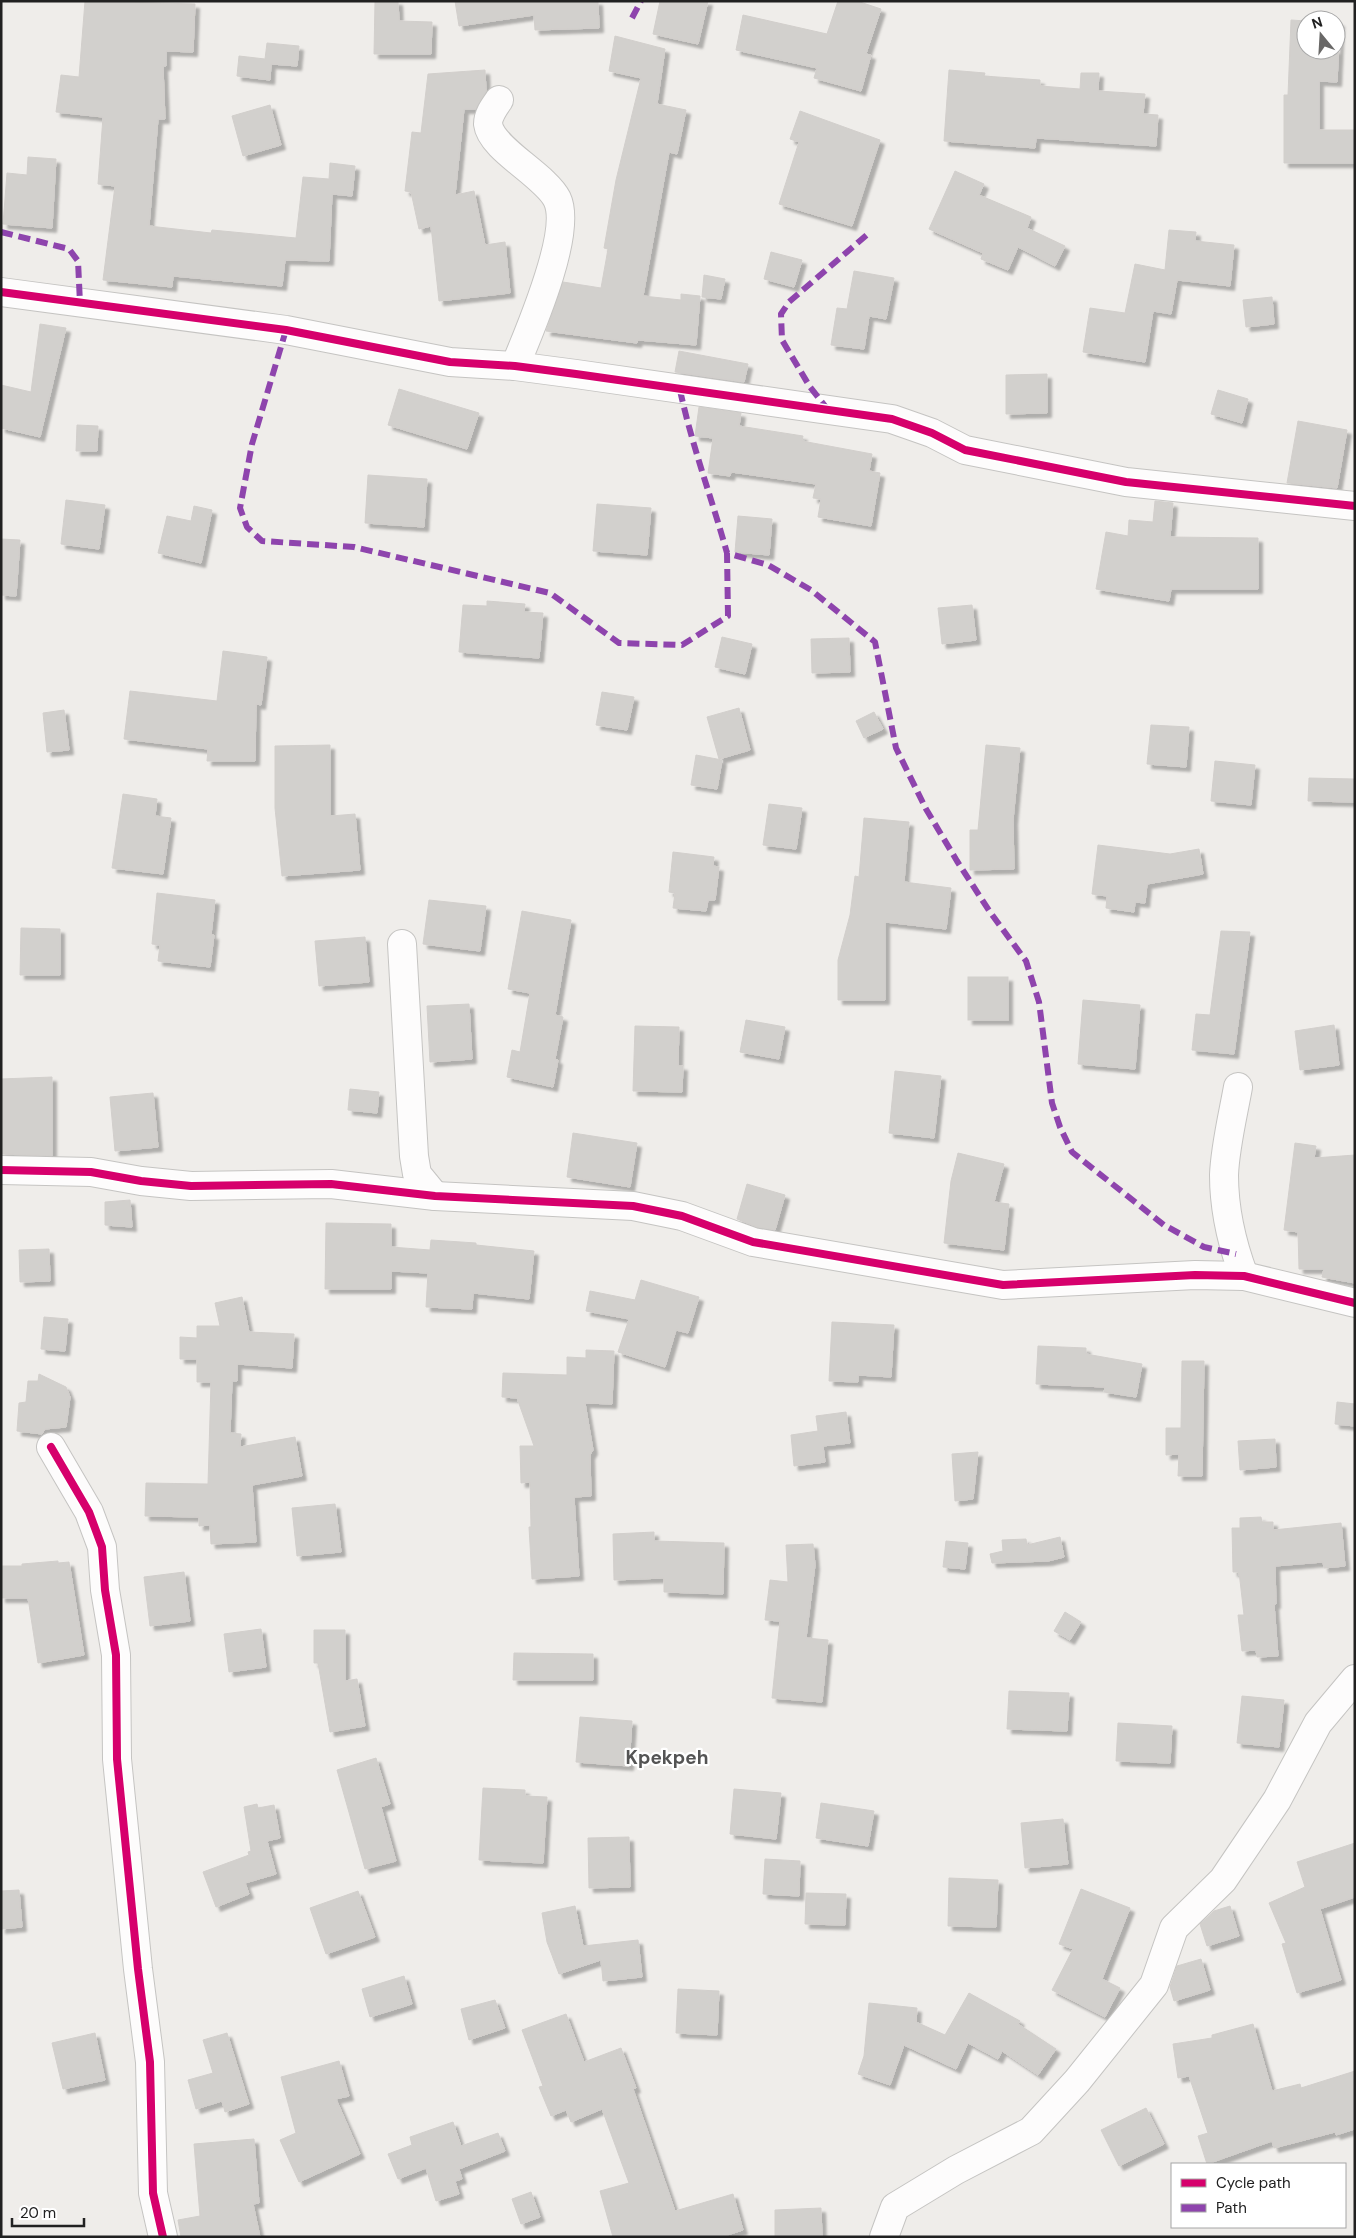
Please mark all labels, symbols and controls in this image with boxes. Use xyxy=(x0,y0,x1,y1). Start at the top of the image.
north arrow xyxy=(1296,10,1346,60)
text: N xyxy=(1309,12,1325,33)
district label: Kpekpeh xyxy=(626,1745,708,1770)
legend xyxy=(1171,2163,1346,2228)
text: Cycle path xyxy=(1216,2173,1291,2193)
scale bar xyxy=(12,2196,85,2228)
text: Path xyxy=(1216,2198,1247,2218)
text: 20 m xyxy=(20,2203,56,2223)

